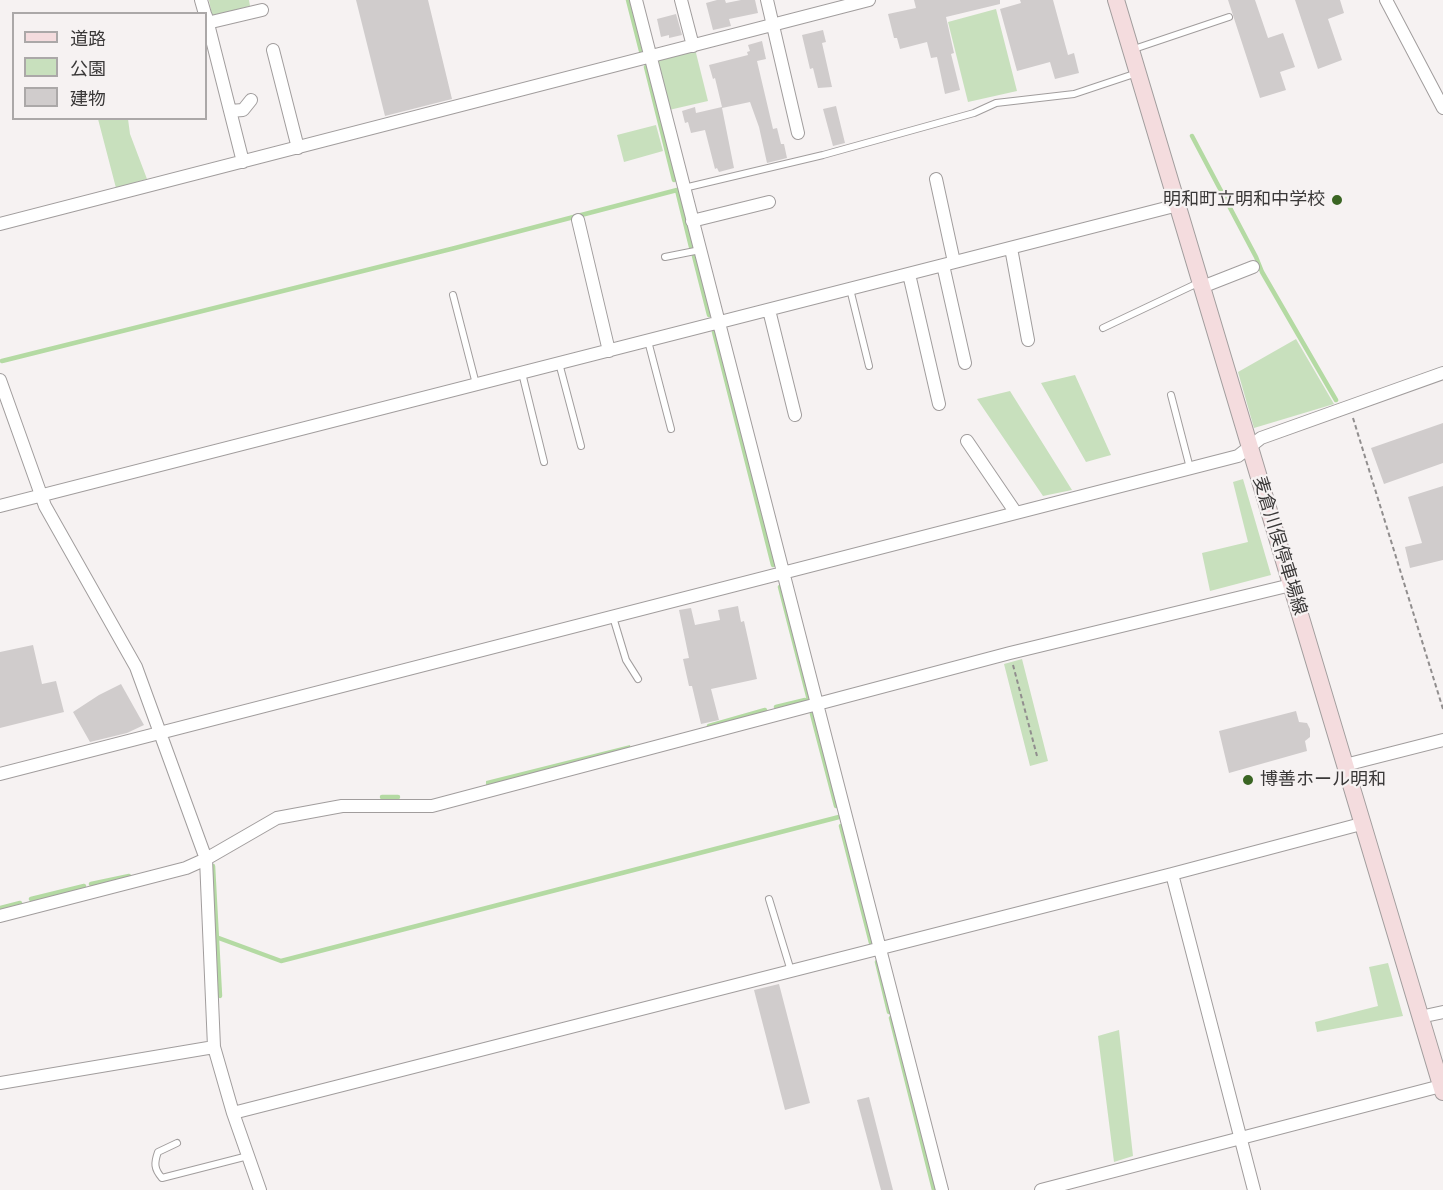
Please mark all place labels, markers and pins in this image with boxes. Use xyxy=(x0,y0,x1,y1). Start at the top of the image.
place label: 明和町立明和中学校 xyxy=(1163,189,1325,211)
marker: 明和町立明和中学校 xyxy=(1330,193,1344,207)
place label: 博善ホール明和 xyxy=(1260,769,1386,791)
marker: 博善ホール明和 xyxy=(1241,773,1255,787)

